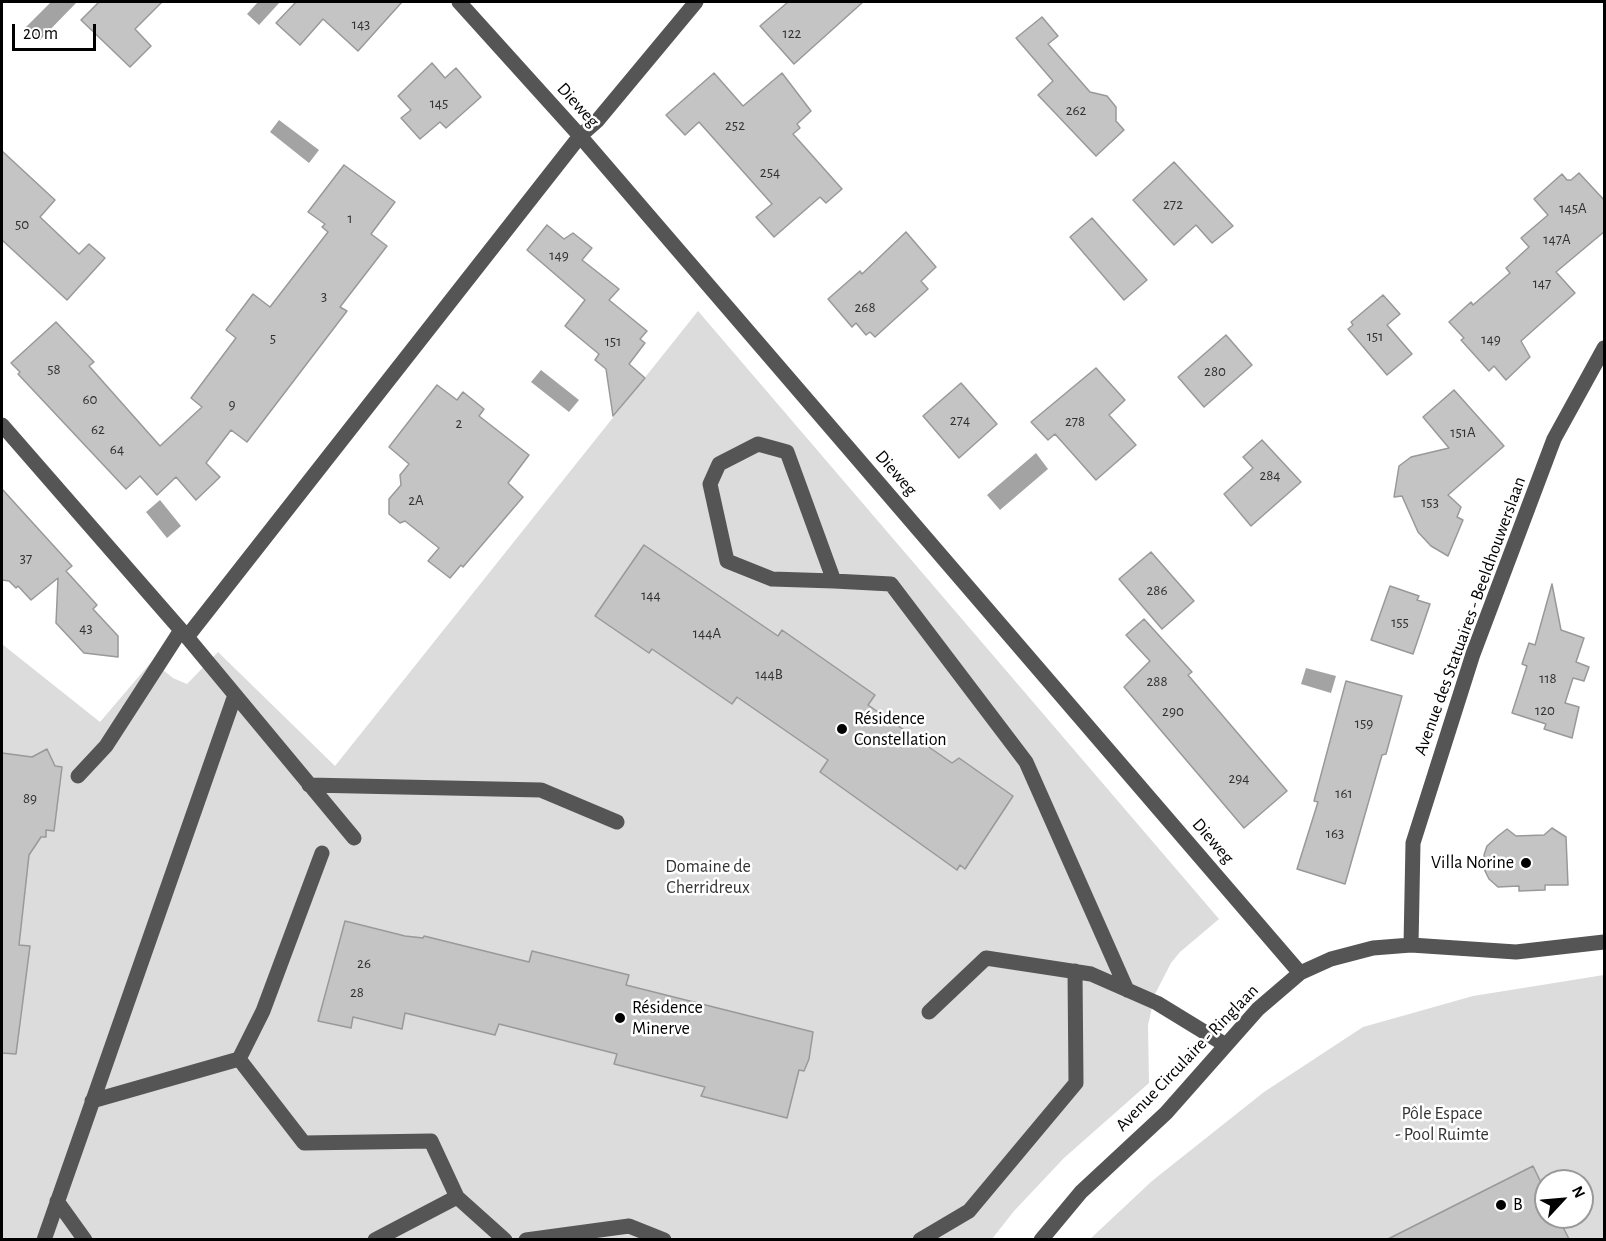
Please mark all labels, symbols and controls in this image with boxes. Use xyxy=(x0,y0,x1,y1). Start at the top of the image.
scale bar xyxy=(15,12,99,50)
house number: 143 xyxy=(352,15,370,33)
house number: 122 xyxy=(783,24,801,42)
text: 20 m xyxy=(23,25,58,43)
street label: Dieweg xyxy=(552,78,604,132)
house number: 145 xyxy=(430,94,448,112)
house number: 262 xyxy=(1066,101,1086,119)
house number: 252 xyxy=(725,116,745,134)
house number: 254 xyxy=(760,163,780,181)
house number: 272 xyxy=(1163,195,1183,213)
house number: 145A xyxy=(1559,199,1587,217)
house number: 1 xyxy=(347,209,353,227)
house number: 50 xyxy=(15,215,29,233)
house number: 147A xyxy=(1543,230,1571,248)
house number: 149 xyxy=(549,246,569,264)
house number: 147 xyxy=(1533,274,1551,292)
house number: 3 xyxy=(321,287,327,305)
house number: 268 xyxy=(855,298,875,316)
house number: 151 xyxy=(1367,327,1383,345)
house number: 5 xyxy=(270,329,276,347)
house number: 149 xyxy=(1481,330,1501,348)
house number: 151 xyxy=(605,332,621,350)
house number: 58 xyxy=(47,360,61,378)
house number: 280 xyxy=(1204,362,1226,380)
house number: 60 xyxy=(83,390,97,408)
house number: 9 xyxy=(228,395,236,413)
house number: 274 xyxy=(950,411,970,429)
house number: 278 xyxy=(1065,412,1085,430)
house number: 2 xyxy=(456,414,462,432)
house number: 62 xyxy=(91,420,105,438)
house number: 151A xyxy=(1450,423,1476,441)
house number: 64 xyxy=(110,440,124,458)
street label: Dieweg xyxy=(870,446,922,500)
house number: 284 xyxy=(1259,466,1281,484)
street label: Avenue des Statuaires - Beeldhouwerslaan xyxy=(1409,474,1531,758)
house number: 2A xyxy=(408,491,424,509)
house number: 153 xyxy=(1421,493,1439,511)
house number: 37 xyxy=(20,549,32,567)
house number: 286 xyxy=(1147,581,1167,599)
house number: 144 xyxy=(641,586,661,604)
house number: 155 xyxy=(1391,613,1409,631)
house number: 43 xyxy=(79,619,93,637)
house number: 144A xyxy=(693,624,721,642)
house number: 144B xyxy=(755,665,783,683)
house number: 118 xyxy=(1539,669,1557,687)
house number: 288 xyxy=(1146,672,1168,690)
house number: 120 xyxy=(1535,701,1555,719)
house number: 290 xyxy=(1162,702,1184,720)
place label: Résidence Constellation xyxy=(854,708,947,750)
house number: 159 xyxy=(1355,714,1373,732)
marker: Résidence Constellation xyxy=(835,722,849,736)
house number: 294 xyxy=(1228,769,1250,787)
house number: 161 xyxy=(1335,784,1353,802)
house number: 89 xyxy=(23,789,37,807)
street label: Dieweg xyxy=(1187,814,1239,868)
house number: 163 xyxy=(1326,824,1344,842)
place label: Villa Norine xyxy=(1431,852,1514,874)
park label: Domaine de Cherridreux xyxy=(665,856,751,898)
marker: Villa Norine xyxy=(1519,856,1533,870)
house number: 26 xyxy=(357,954,371,972)
street label: Avenue Circulaire - Ringlaan xyxy=(1111,980,1263,1136)
house number: 28 xyxy=(350,983,364,1001)
place label: Résidence Minerve xyxy=(632,997,703,1040)
marker: Résidence Minerve xyxy=(613,1011,627,1025)
park label: Pôle Espace - Pool Ruimte xyxy=(1395,1103,1489,1146)
north arrow xyxy=(1534,1169,1594,1229)
text: N xyxy=(1569,1183,1588,1200)
place label: B xyxy=(1513,1194,1523,1216)
marker: B xyxy=(1494,1198,1508,1212)

